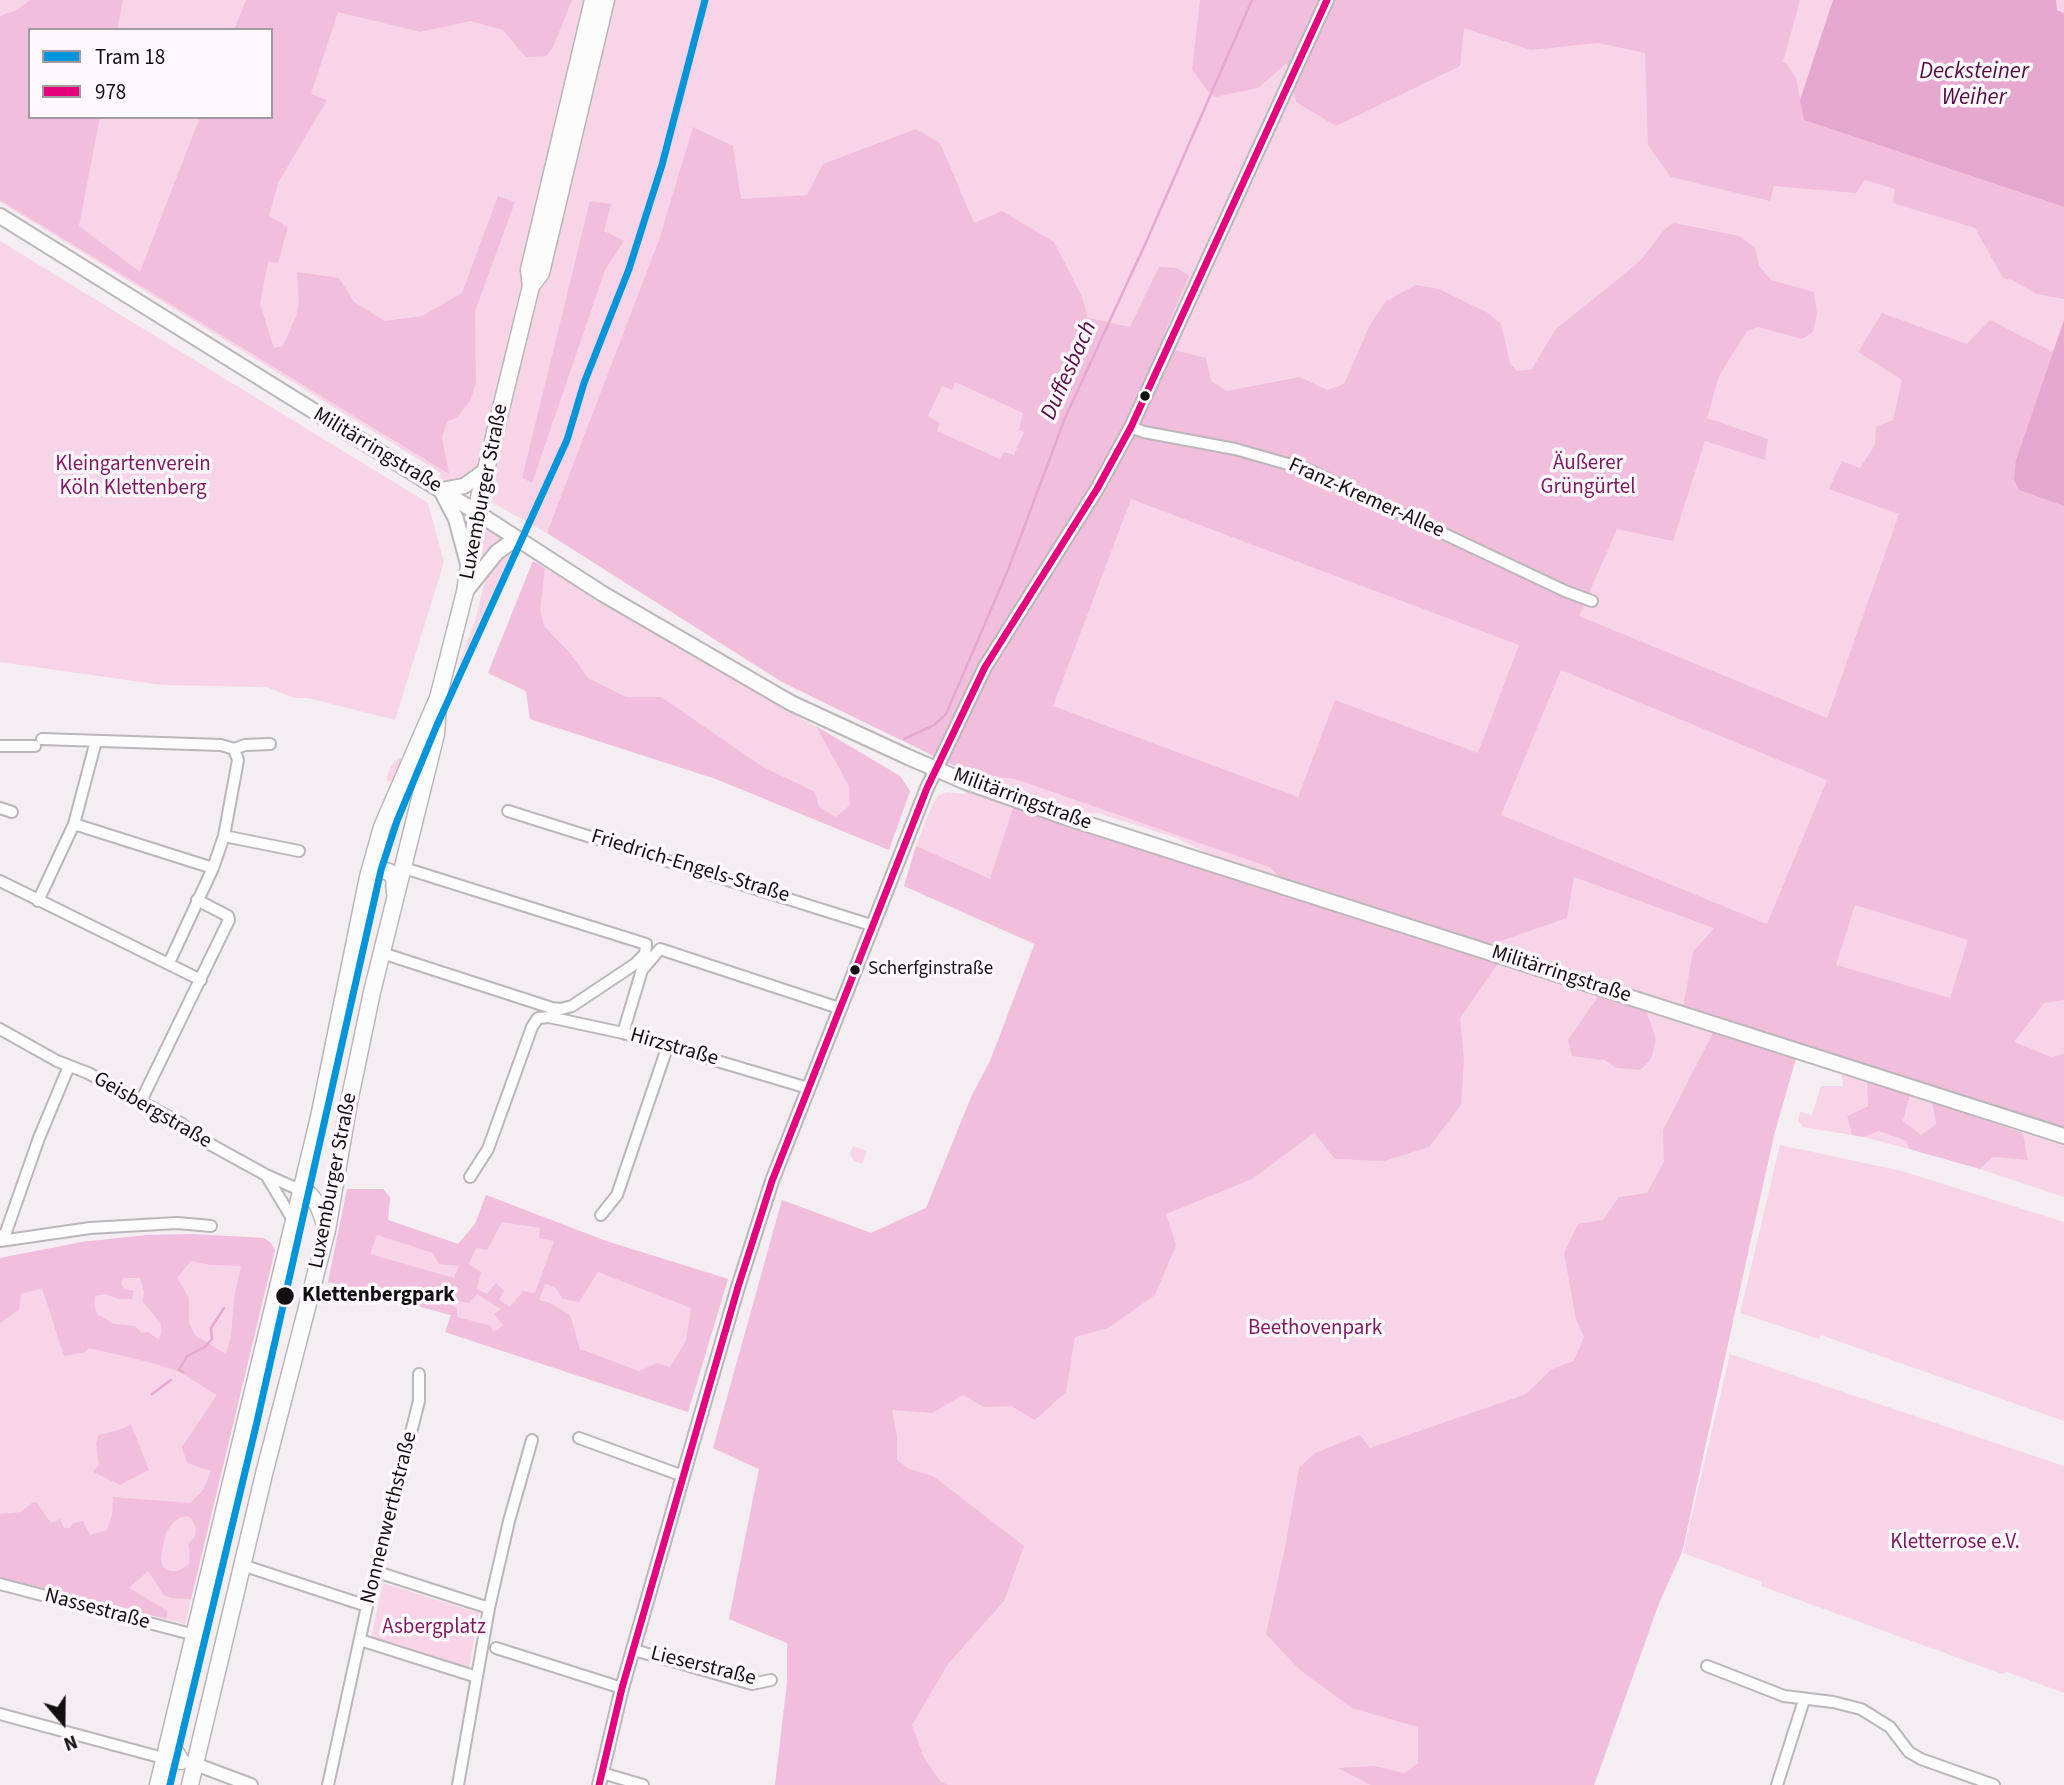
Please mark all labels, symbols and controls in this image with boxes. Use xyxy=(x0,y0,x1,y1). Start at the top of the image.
legend xyxy=(28,28,273,119)
text: Tram 18 xyxy=(95,42,165,72)
water label: Decksteiner Weiher xyxy=(1919,59,2029,113)
text: 978 xyxy=(95,77,126,107)
water label: Duffesbach xyxy=(1036,317,1104,425)
unlabelled marker xyxy=(1138,389,1152,403)
street label: Luxemburger Straße xyxy=(456,402,514,582)
street label: Militärringstraße xyxy=(308,403,446,499)
park label: Äußerer Grüngürtel xyxy=(1540,451,1636,501)
park label: Kleingartenverein Köln Klettenberg xyxy=(55,452,211,502)
street label: Franz-Kremer-Allee xyxy=(1284,453,1448,545)
street label: Militärringstraße xyxy=(949,763,1095,837)
street label: Friedrich-Engels-Straße xyxy=(588,825,792,909)
street label: Militärringstraße xyxy=(1488,941,1634,1009)
place label: Scherfginstraße xyxy=(868,959,993,981)
marker: Scherfginstraße xyxy=(848,963,862,977)
street label: Hirzstraße xyxy=(627,1023,721,1073)
street label: Geisbergstraße xyxy=(88,1067,216,1155)
street label: Luxemburger Straße xyxy=(305,1091,363,1271)
place label: Klettenbergpark xyxy=(302,1283,455,1309)
marker: Klettenbergpark xyxy=(274,1285,296,1307)
park label: Beethovenpark xyxy=(1248,1316,1382,1342)
street label: Nonnenwerthstraße xyxy=(356,1429,424,1607)
park label: Kletterrose e.V. xyxy=(1890,1530,2020,1556)
street label: Nassestraße xyxy=(42,1584,152,1636)
park label: Asbergplatz xyxy=(382,1615,486,1641)
street label: Lieserstraße xyxy=(648,1642,758,1692)
north arrow xyxy=(28,1687,98,1757)
text: N xyxy=(60,1727,81,1757)

